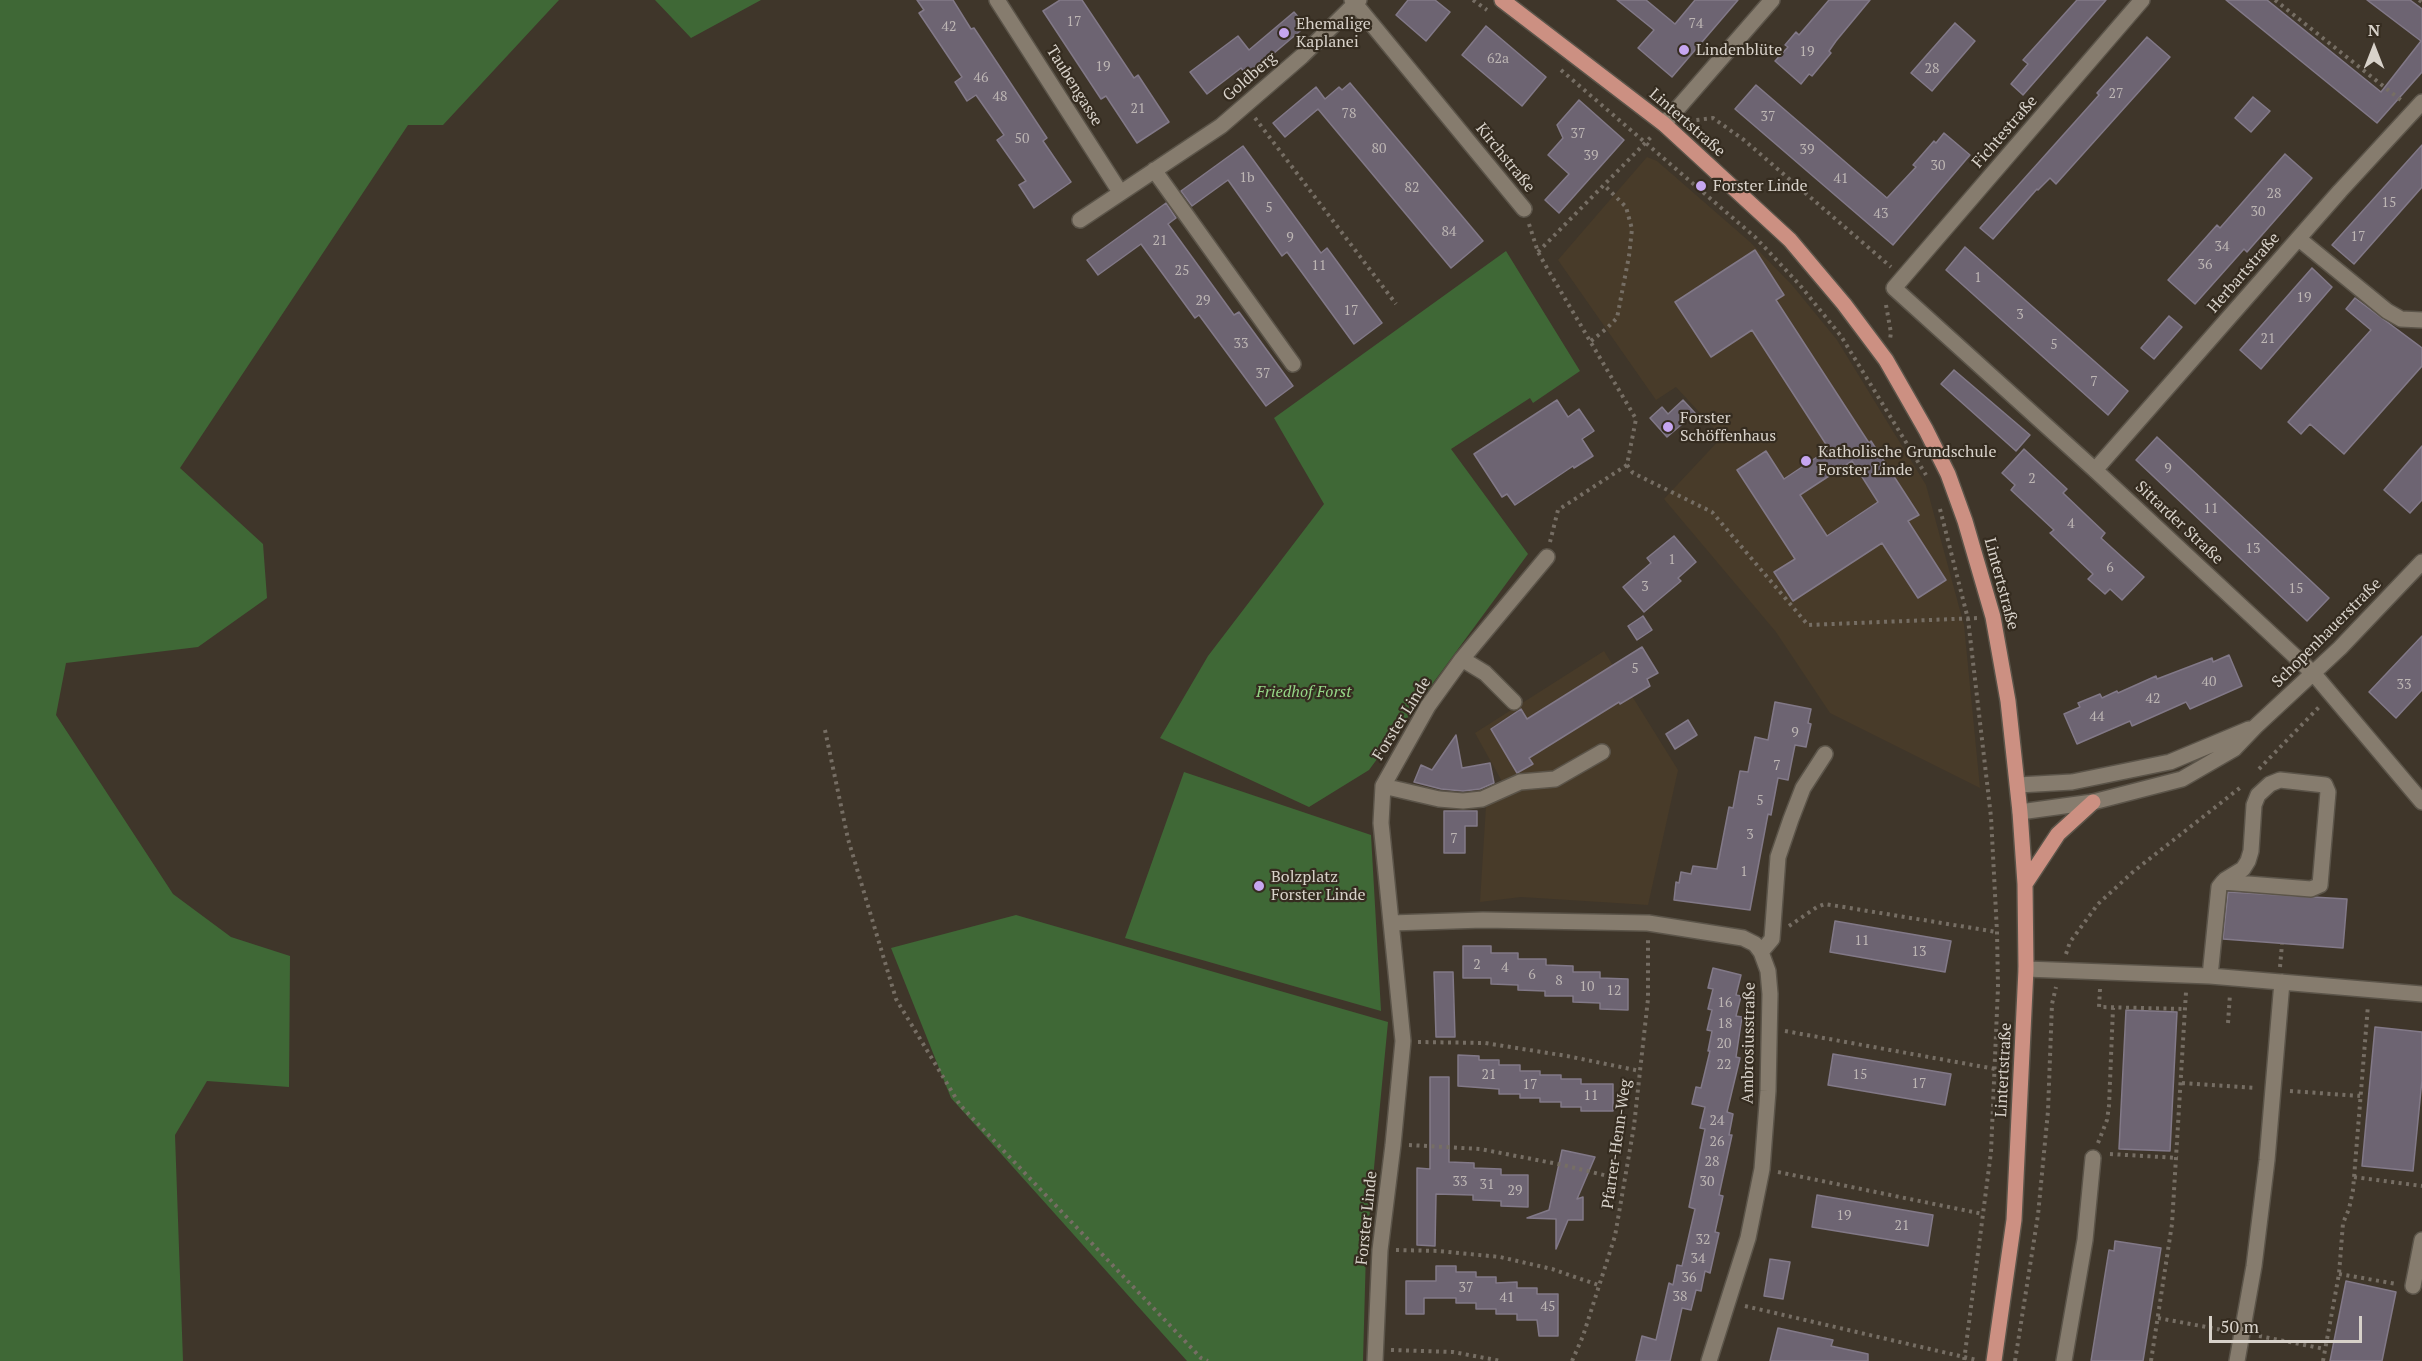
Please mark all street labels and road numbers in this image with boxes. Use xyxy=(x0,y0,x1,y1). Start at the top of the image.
street label: Taubengasse xyxy=(1042,42,1106,130)
street label: Goldberg xyxy=(1219,48,1281,106)
street label: Lintertstraße xyxy=(1645,85,1729,161)
street label: Fichtestraße xyxy=(1968,92,2042,172)
street label: Kirchstraße xyxy=(1471,120,1539,196)
street label: Herbartstraße xyxy=(2204,229,2284,317)
street label: Sittarder Straße xyxy=(2131,477,2227,569)
street label: Lintertstraße xyxy=(1979,536,2023,632)
street label: Schopenhauerstraße xyxy=(2268,574,2386,692)
street label: Forster Linde xyxy=(1369,674,1435,764)
street label: Ambrosiusstraße xyxy=(1738,982,1760,1104)
street label: Lintertstraße xyxy=(1992,1022,2016,1118)
street label: Pfarrer-Henn-Weg xyxy=(1598,1078,1636,1210)
street label: Forster Linde xyxy=(1353,1170,1381,1266)

